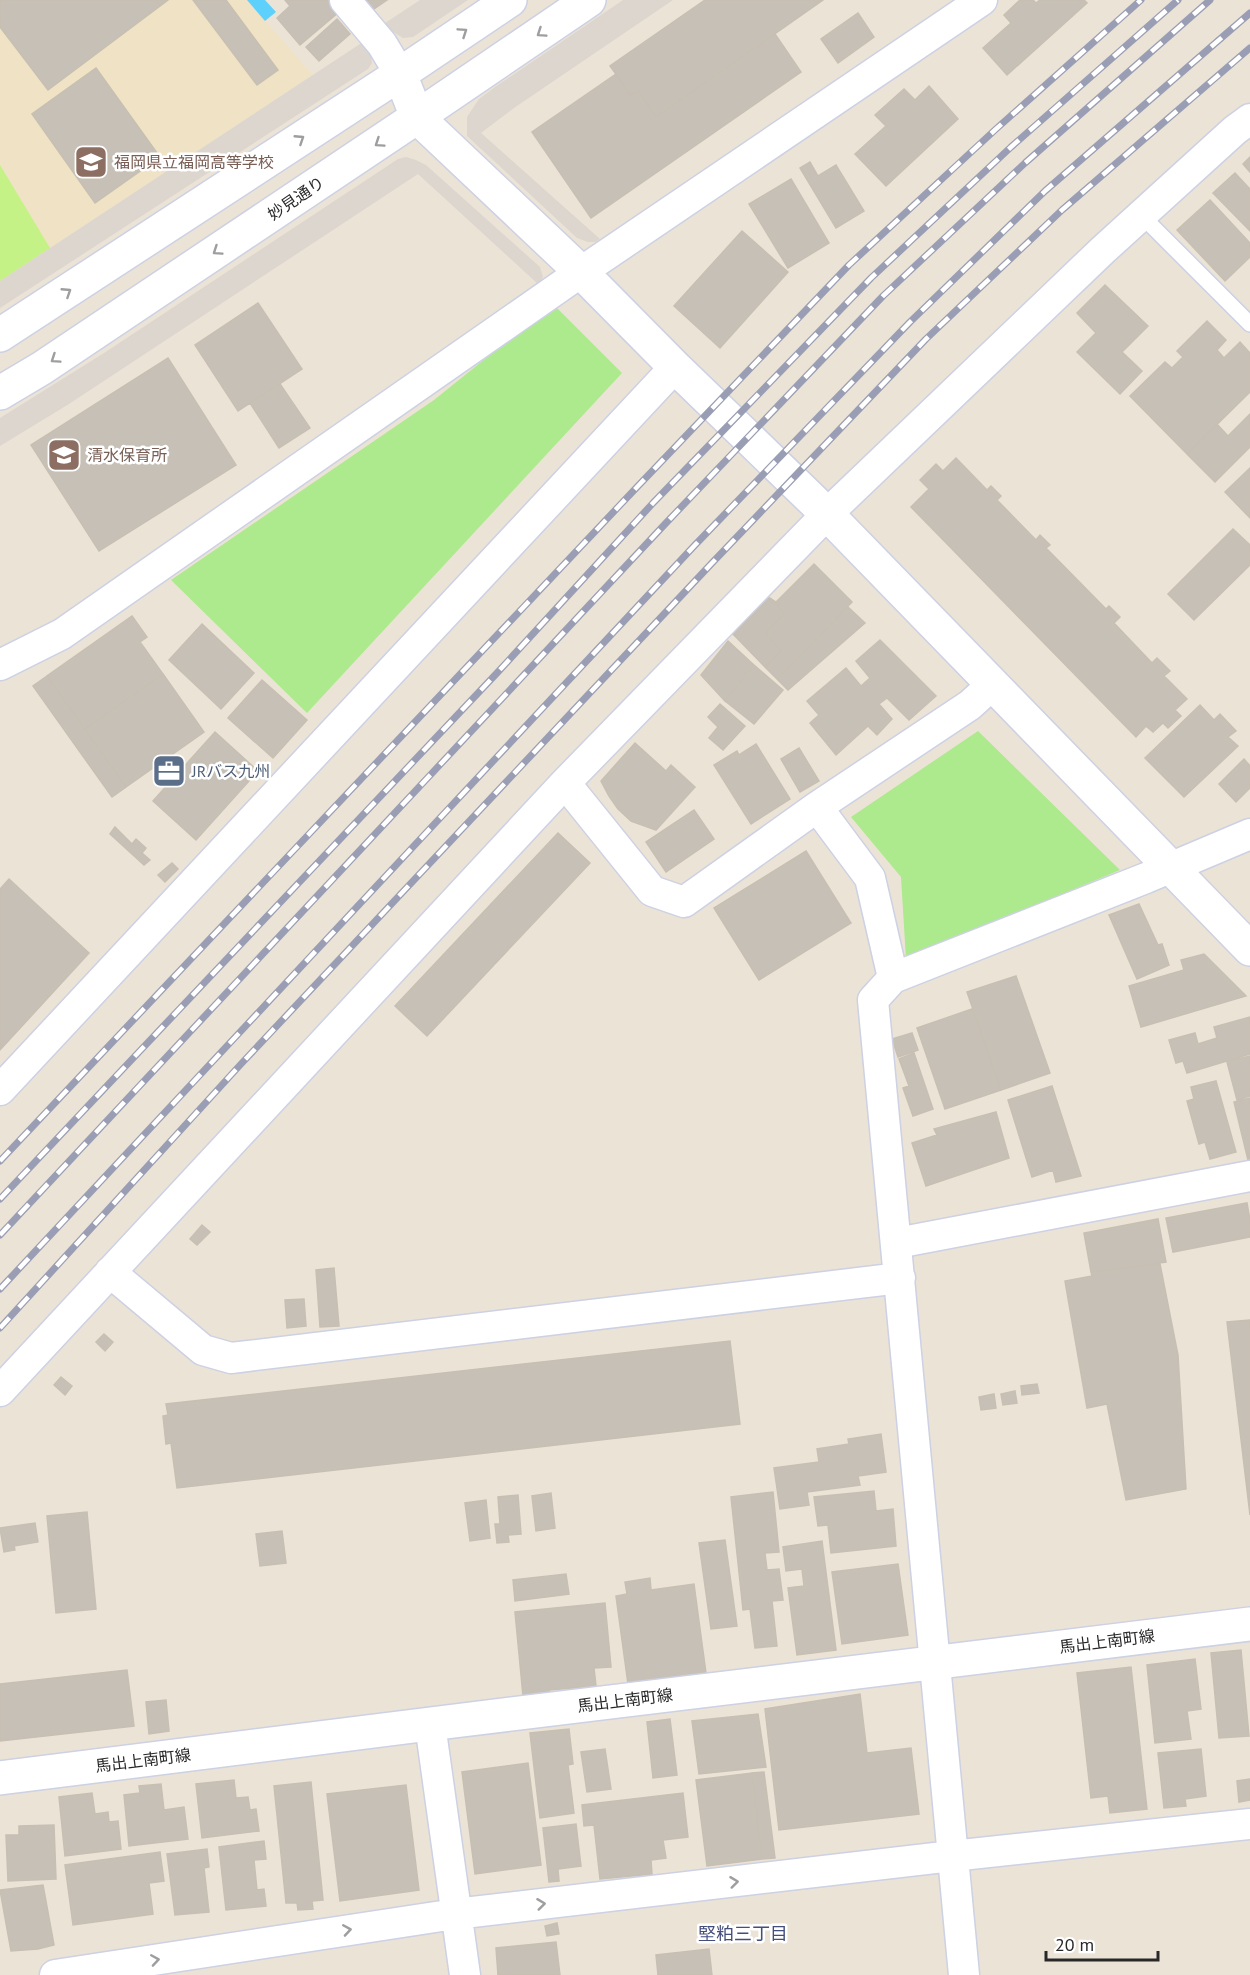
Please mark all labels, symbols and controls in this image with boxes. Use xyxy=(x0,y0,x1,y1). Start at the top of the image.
one-way arrow xyxy=(536,26,547,37)
one-way arrow xyxy=(456,28,467,39)
one-way arrow xyxy=(294,135,304,147)
one-way arrow xyxy=(375,136,386,147)
school or university icon: 福岡県立福岡高等学校 xyxy=(73,144,109,180)
place label: 福岡県立福岡高等学校 xyxy=(114,152,274,172)
street label: 妙見通り xyxy=(264,172,328,224)
one-way arrow xyxy=(213,243,223,255)
one-way arrow xyxy=(60,289,71,300)
one-way arrow xyxy=(50,352,61,363)
school or university icon: 清水保育所 xyxy=(46,437,82,473)
place label: 清水保育所 xyxy=(87,445,167,465)
office icon: JRバス九州 xyxy=(151,753,187,789)
place label: JRバス九州 xyxy=(191,761,270,781)
street label: 馬出上南町線 xyxy=(1058,1625,1156,1657)
street label: 馬出上南町線 xyxy=(576,1684,674,1716)
street label: 馬出上南町線 xyxy=(94,1744,192,1776)
one-way arrow xyxy=(730,1876,739,1888)
one-way arrow xyxy=(536,1898,545,1911)
district label: 堅粕三丁目 xyxy=(698,1922,788,1945)
scale bar xyxy=(1046,1924,1158,1962)
one-way arrow xyxy=(343,1925,352,1937)
text: 20 m xyxy=(1055,1933,1094,1956)
one-way arrow xyxy=(150,1954,159,1966)

